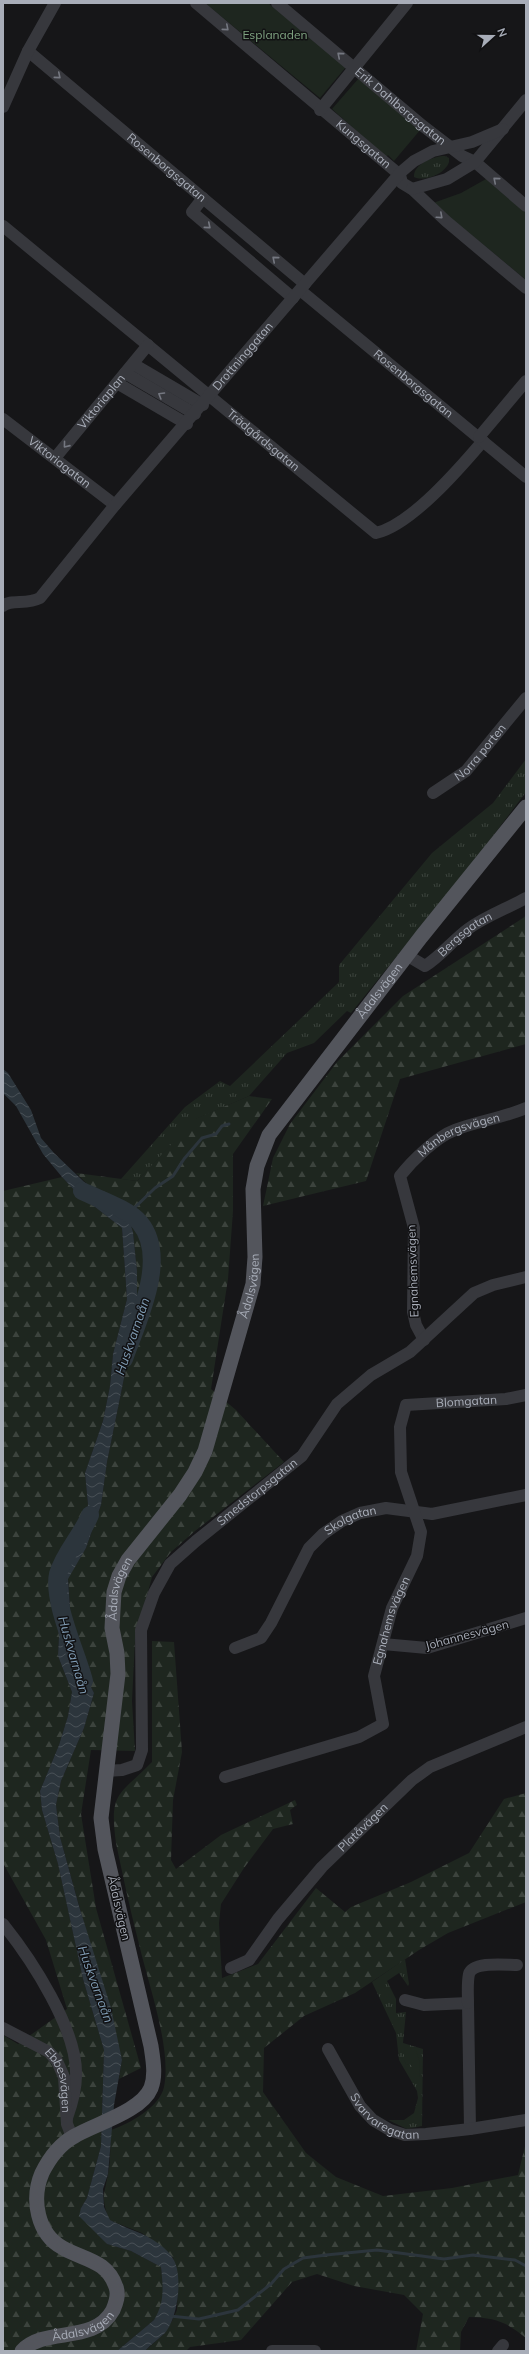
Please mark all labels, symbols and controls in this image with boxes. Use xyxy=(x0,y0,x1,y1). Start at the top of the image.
north arrow xyxy=(473,16,513,56)
one-way arrow xyxy=(221,24,228,31)
text: N xyxy=(494,26,510,39)
park label: Esplanaden xyxy=(242,27,308,42)
one-way arrow xyxy=(337,53,345,60)
street label: Erik Dahlbergsgatan xyxy=(352,64,449,148)
one-way arrow xyxy=(53,72,60,79)
street label: Kungsgatan xyxy=(333,116,394,171)
street label: Rosenborgsgatan xyxy=(124,130,210,205)
one-way arrow xyxy=(494,178,501,185)
one-way arrow xyxy=(435,211,443,218)
one-way arrow xyxy=(204,221,211,228)
one-way arrow xyxy=(273,256,280,263)
street label: Drottninggatan xyxy=(209,319,276,393)
street label: Rosenborgsgatan xyxy=(371,346,456,421)
street label: Viktoriaplan xyxy=(74,371,128,432)
one-way arrow xyxy=(158,392,165,399)
street label: Trädgårdsgatan xyxy=(224,405,303,474)
street label: Viktoriagatan xyxy=(25,433,94,491)
one-way arrow xyxy=(63,440,70,448)
street label: Norra porten xyxy=(451,720,509,784)
street label: Bergsgatan xyxy=(434,908,494,960)
street label: Ådalsvägen xyxy=(353,960,405,1021)
street label: Månbergsvägen xyxy=(414,1109,501,1160)
street label: Egnahemsvägen xyxy=(403,1224,422,1318)
street label: Ådalsvägen xyxy=(235,1253,262,1320)
water label: Huskvarnaån xyxy=(111,1295,153,1377)
street label: Blomgatan xyxy=(435,1392,498,1410)
street label: Smedstorpsgatan xyxy=(213,1455,300,1528)
street label: Skolgatan xyxy=(321,1502,378,1538)
street label: Ådalsvägen xyxy=(104,1554,135,1621)
street label: Egnahemsvägen xyxy=(369,1574,413,1667)
water label: Huskvarnaån xyxy=(55,1614,93,1696)
street label: Johannesvägen xyxy=(423,1616,510,1653)
street label: Platåvägen xyxy=(335,1800,391,1855)
street label: Ådalsvägen xyxy=(105,1874,134,1942)
water label: Huskvarnaån xyxy=(75,1943,117,2025)
street label: Ebbesvägen xyxy=(42,2044,74,2113)
street label: Svarvaregatan xyxy=(347,2090,420,2142)
street label: Ådalsvägen xyxy=(51,2308,117,2344)

